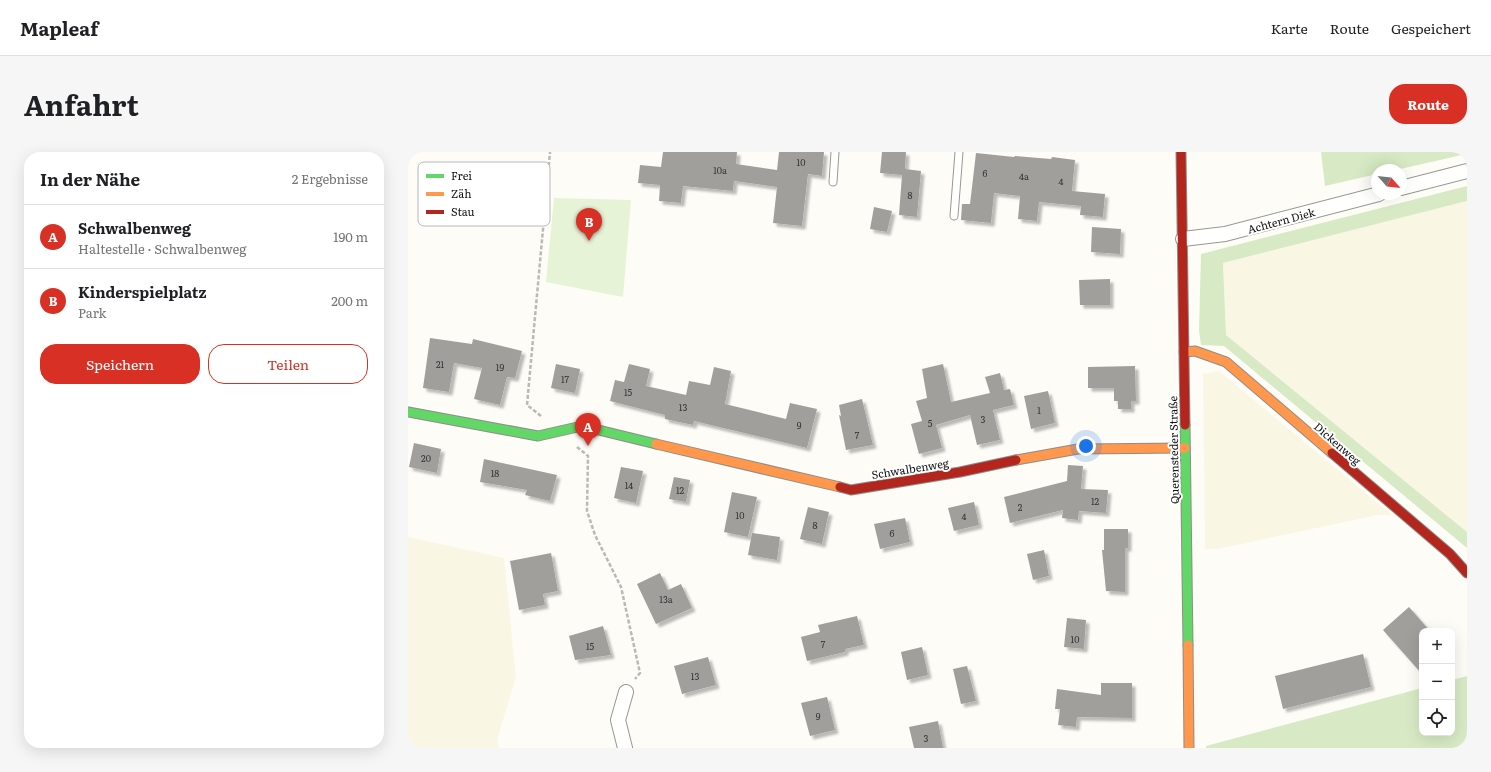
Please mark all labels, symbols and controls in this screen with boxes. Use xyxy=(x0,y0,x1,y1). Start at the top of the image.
text: Mapleaf xyxy=(20,14,98,42)
text: Karte xyxy=(1271,18,1308,38)
text: Route xyxy=(1330,18,1369,38)
text: Gespeichert xyxy=(1391,18,1471,38)
text: Anfahrt xyxy=(24,83,139,125)
button: Route xyxy=(1389,84,1467,124)
house number: 10 xyxy=(797,155,805,169)
legend xyxy=(418,162,550,226)
house number: 10a xyxy=(713,163,727,177)
north arrow xyxy=(1371,164,1407,200)
text: In der Nähe xyxy=(40,166,140,191)
house number: 6 xyxy=(983,166,988,180)
text: Frei xyxy=(451,167,472,183)
text: 2 Ergebnisse xyxy=(292,169,368,188)
house number: 4a xyxy=(1019,169,1029,183)
house number: 4 xyxy=(1059,174,1064,188)
text: Zäh xyxy=(451,185,471,201)
house number: 8 xyxy=(908,188,913,202)
text: Stau xyxy=(451,203,474,219)
street label: Achtern Diek xyxy=(1245,203,1317,237)
pin: B xyxy=(576,208,602,241)
text: Schwalbenweg xyxy=(78,216,191,239)
text: A xyxy=(48,227,58,246)
text: 190 m xyxy=(333,227,368,246)
text: Haltestelle · Schwalbenweg xyxy=(78,239,247,258)
text: Kinderspielplatz xyxy=(78,280,206,303)
text: B xyxy=(49,291,57,310)
text: 200 m xyxy=(331,291,368,310)
text: Park xyxy=(78,303,107,322)
button: Speichern xyxy=(40,344,200,384)
button: Teilen xyxy=(208,344,368,384)
house number: 21 xyxy=(436,357,444,371)
house number: 19 xyxy=(496,360,504,374)
house number: 17 xyxy=(561,372,569,386)
house number: 15 xyxy=(624,385,633,399)
street label: Querensteder Straße xyxy=(1164,395,1182,504)
house number: 13 xyxy=(679,400,687,414)
house number: 1 xyxy=(1037,403,1041,417)
house number: 3 xyxy=(981,412,986,426)
pin: A xyxy=(575,413,601,446)
house number: 5 xyxy=(928,416,933,430)
house number: 9 xyxy=(797,418,802,432)
street label: Dickenweg xyxy=(1311,418,1366,469)
house number: 7 xyxy=(855,428,860,442)
your location xyxy=(1076,436,1096,456)
house number: 20 xyxy=(421,451,431,465)
street label: Schwalbenweg xyxy=(870,454,951,482)
house number: 18 xyxy=(491,466,499,480)
house number: 14 xyxy=(625,478,633,492)
house number: 12 xyxy=(676,483,685,497)
house number: 12 xyxy=(1091,494,1100,508)
house number: 2 xyxy=(1018,500,1023,514)
house number: 10 xyxy=(736,508,744,522)
house number: 4 xyxy=(962,509,967,523)
house number: 8 xyxy=(813,518,818,532)
house number: 6 xyxy=(890,526,895,540)
house number: 13a xyxy=(659,592,673,606)
map controls xyxy=(1419,628,1455,736)
button: + xyxy=(1419,628,1455,664)
house number: 10 xyxy=(1071,632,1079,646)
house number: 7 xyxy=(821,637,826,651)
house number: 15 xyxy=(586,639,595,653)
button: − xyxy=(1419,664,1455,700)
house number: 13 xyxy=(691,669,699,683)
button: locate xyxy=(1419,700,1455,736)
house number: 9 xyxy=(816,709,821,723)
house number: 3 xyxy=(924,731,929,745)

